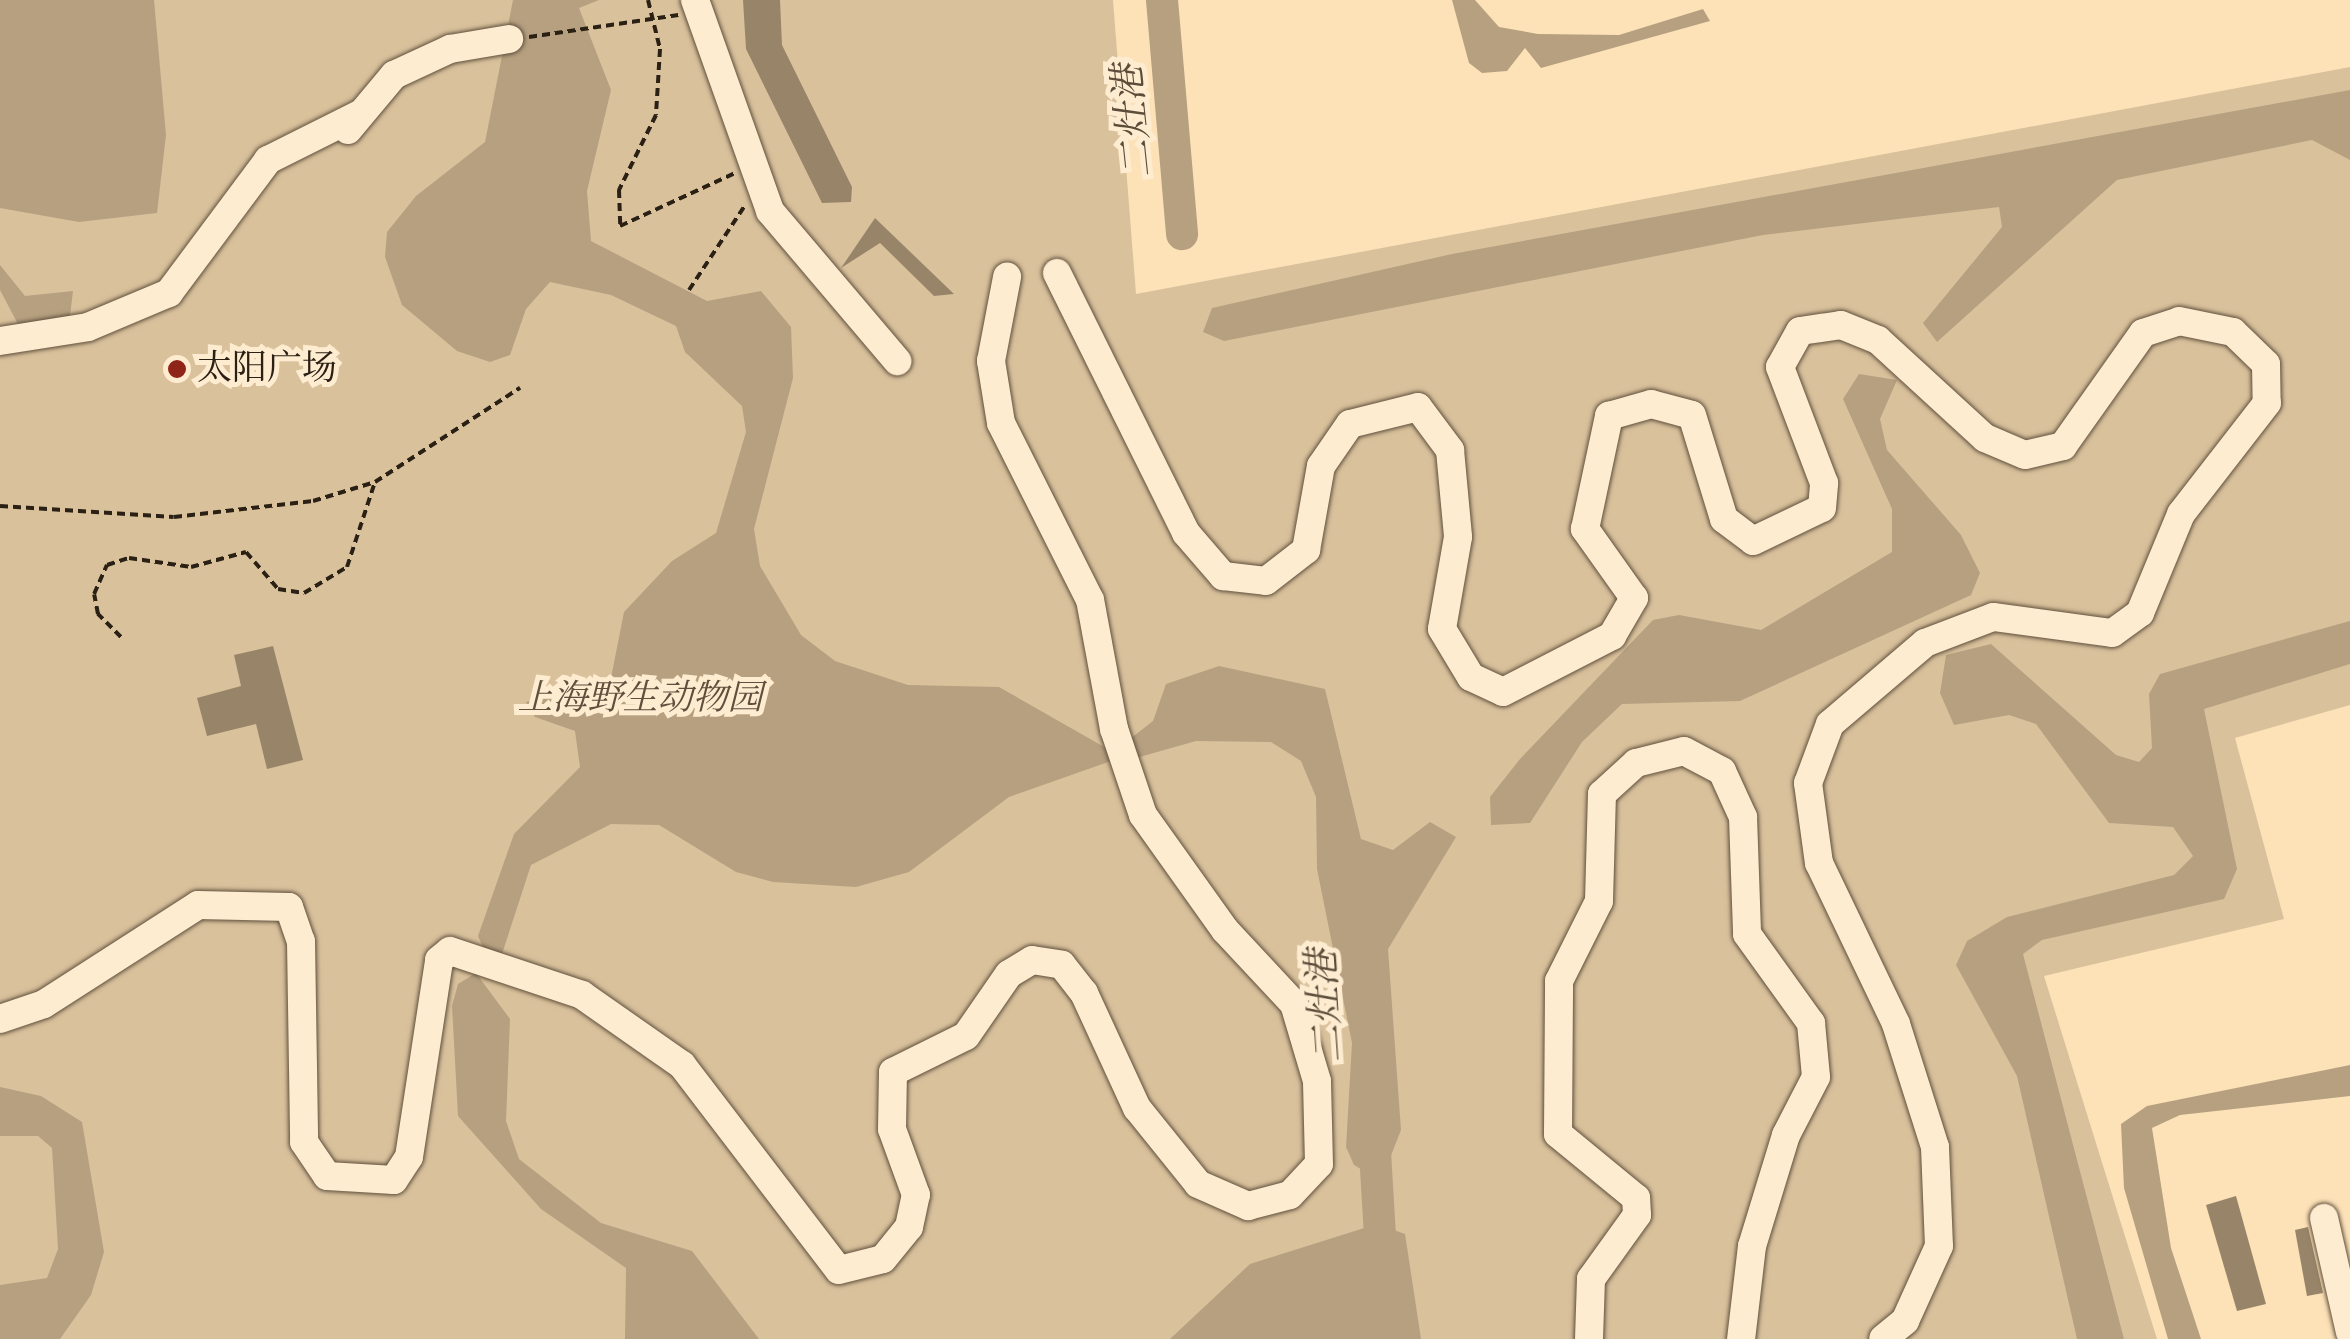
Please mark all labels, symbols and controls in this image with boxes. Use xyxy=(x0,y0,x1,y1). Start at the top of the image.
water label: 二灶港 xyxy=(1106,62,1164,180)
place label: 太阳广场 xyxy=(197,348,337,390)
marker: 太阳广场 xyxy=(166,358,188,380)
park label: 上海野生动物园 xyxy=(518,678,762,720)
water label: 二灶港 xyxy=(1300,948,1354,1064)

